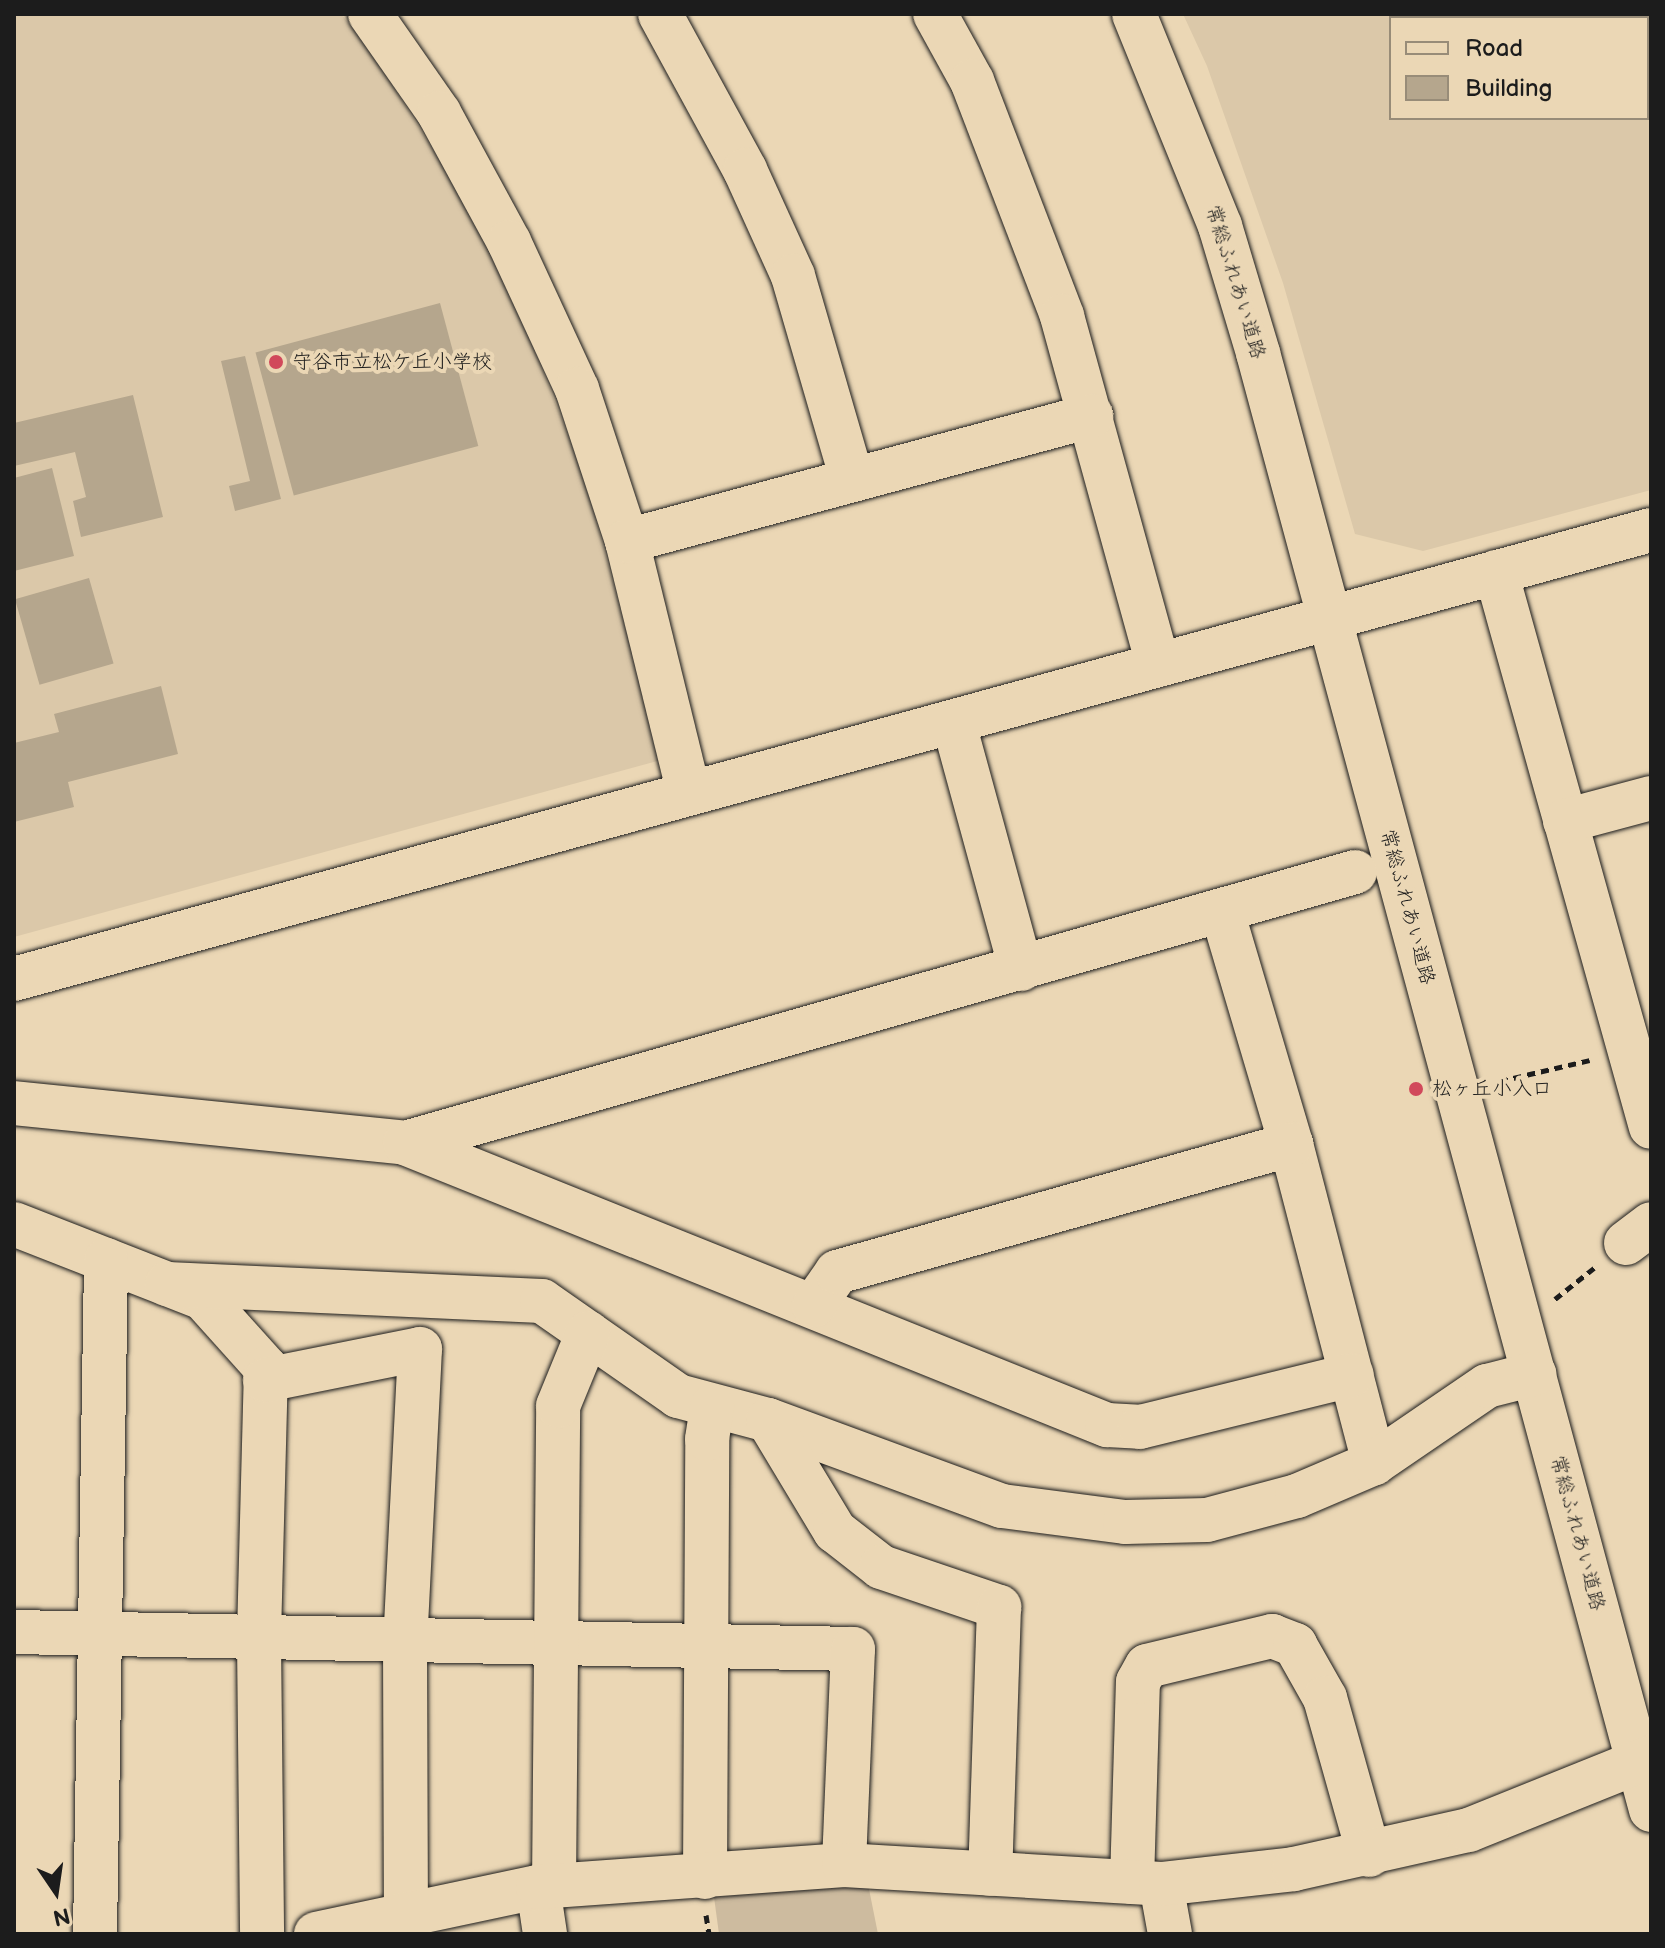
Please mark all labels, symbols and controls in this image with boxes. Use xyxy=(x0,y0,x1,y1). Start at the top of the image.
legend xyxy=(1389,16,1649,120)
text: Road xyxy=(1465,34,1523,63)
text: Building xyxy=(1465,74,1552,103)
street label: 常総ふれあい道路 xyxy=(1200,202,1270,362)
place label: 守谷市立松ケ丘小学校 xyxy=(292,350,492,374)
marker: 守谷市立松ケ丘小学校 xyxy=(267,353,285,371)
street label: 常総ふれあい道路 xyxy=(1375,827,1439,987)
place label: 松ヶ丘小入口 xyxy=(1432,1077,1552,1101)
marker: 松ヶ丘小入口 xyxy=(1407,1080,1425,1098)
street label: 常総ふれあい道路 xyxy=(1545,1453,1609,1613)
north arrow xyxy=(16,1852,96,1932)
text: N xyxy=(50,1901,73,1931)

